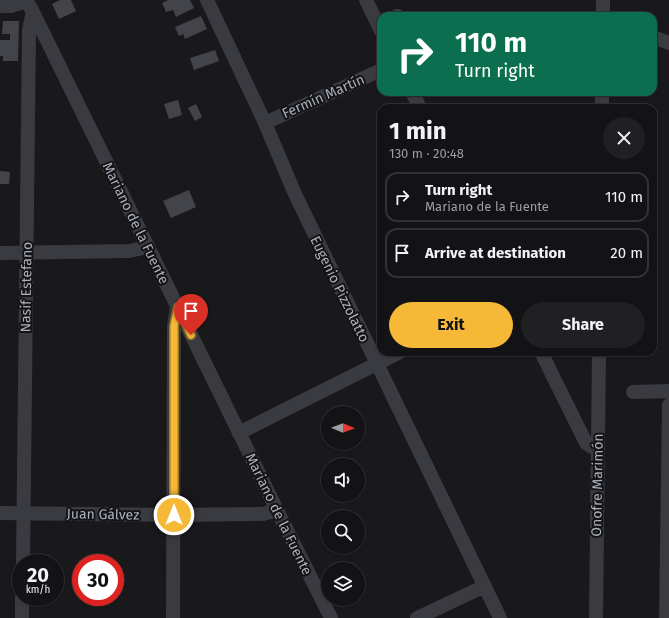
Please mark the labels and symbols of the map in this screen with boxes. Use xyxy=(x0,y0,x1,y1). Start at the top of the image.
street label: Fermín Martín xyxy=(279,71,367,122)
street label: Mariano de la Fuente xyxy=(99,160,172,287)
street label: Eugenio Pizzolatto xyxy=(306,233,373,345)
street label: Nasif Estefano xyxy=(17,242,36,333)
pin xyxy=(174,294,208,335)
north arrow xyxy=(321,406,365,450)
street label: Onofre Marimón xyxy=(588,433,607,537)
street label: Mariano de la Fuente xyxy=(242,451,315,578)
position arrow xyxy=(153,494,195,536)
street label: Juan Gálvez xyxy=(66,505,139,524)
speed limit sign: 30 xyxy=(72,554,124,606)

